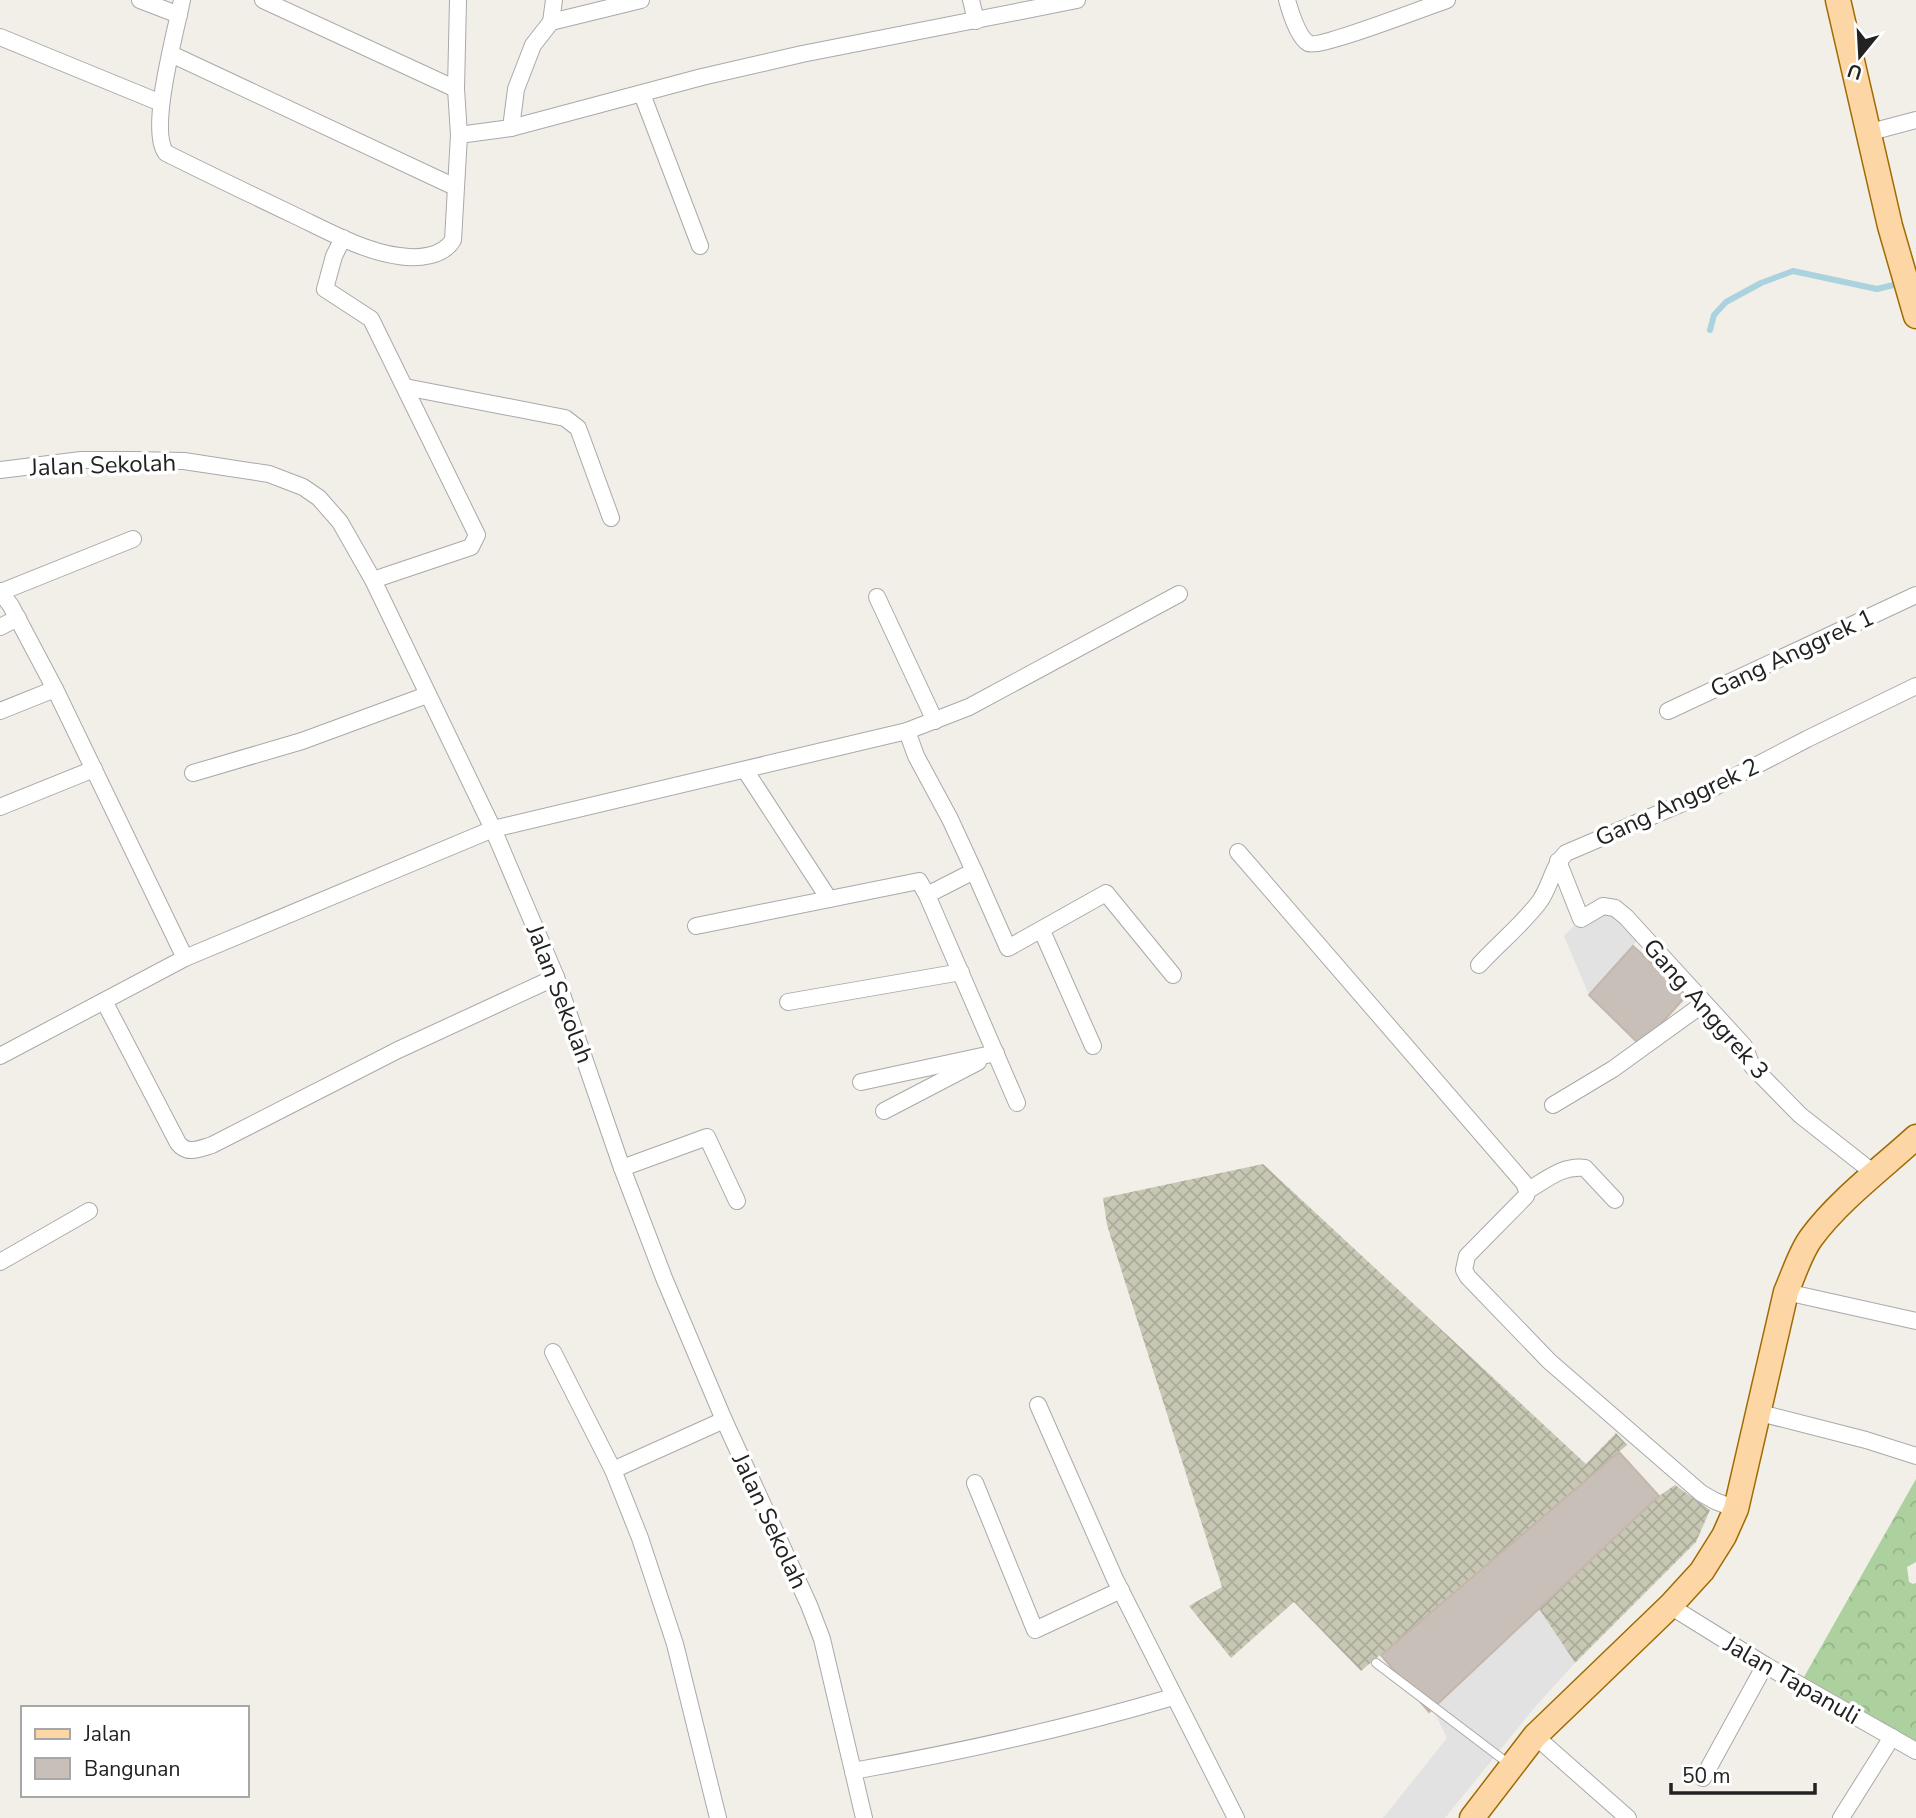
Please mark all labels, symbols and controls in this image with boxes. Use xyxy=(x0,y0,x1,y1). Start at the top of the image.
north arrow xyxy=(1825,21,1895,91)
text: U xyxy=(1844,57,1866,86)
street label: Jalan Sekolah xyxy=(28,446,177,484)
street label: Gang Anggrek 1 xyxy=(1705,601,1879,705)
street label: Gang Anggrek 2 xyxy=(1590,750,1764,854)
street label: Jalan Sekolah xyxy=(519,919,601,1068)
street label: Gang Anggrek 3 xyxy=(1636,932,1776,1086)
street label: Jalan Sekolah xyxy=(724,1447,815,1594)
street label: Jalan Tapanuli xyxy=(1717,1628,1866,1732)
legend xyxy=(21,1706,248,1797)
text: Jalan xyxy=(83,1720,131,1748)
scale bar xyxy=(1671,1752,1814,1796)
text: Bangunan xyxy=(84,1755,180,1783)
text: 50 m xyxy=(1682,1762,1731,1790)

